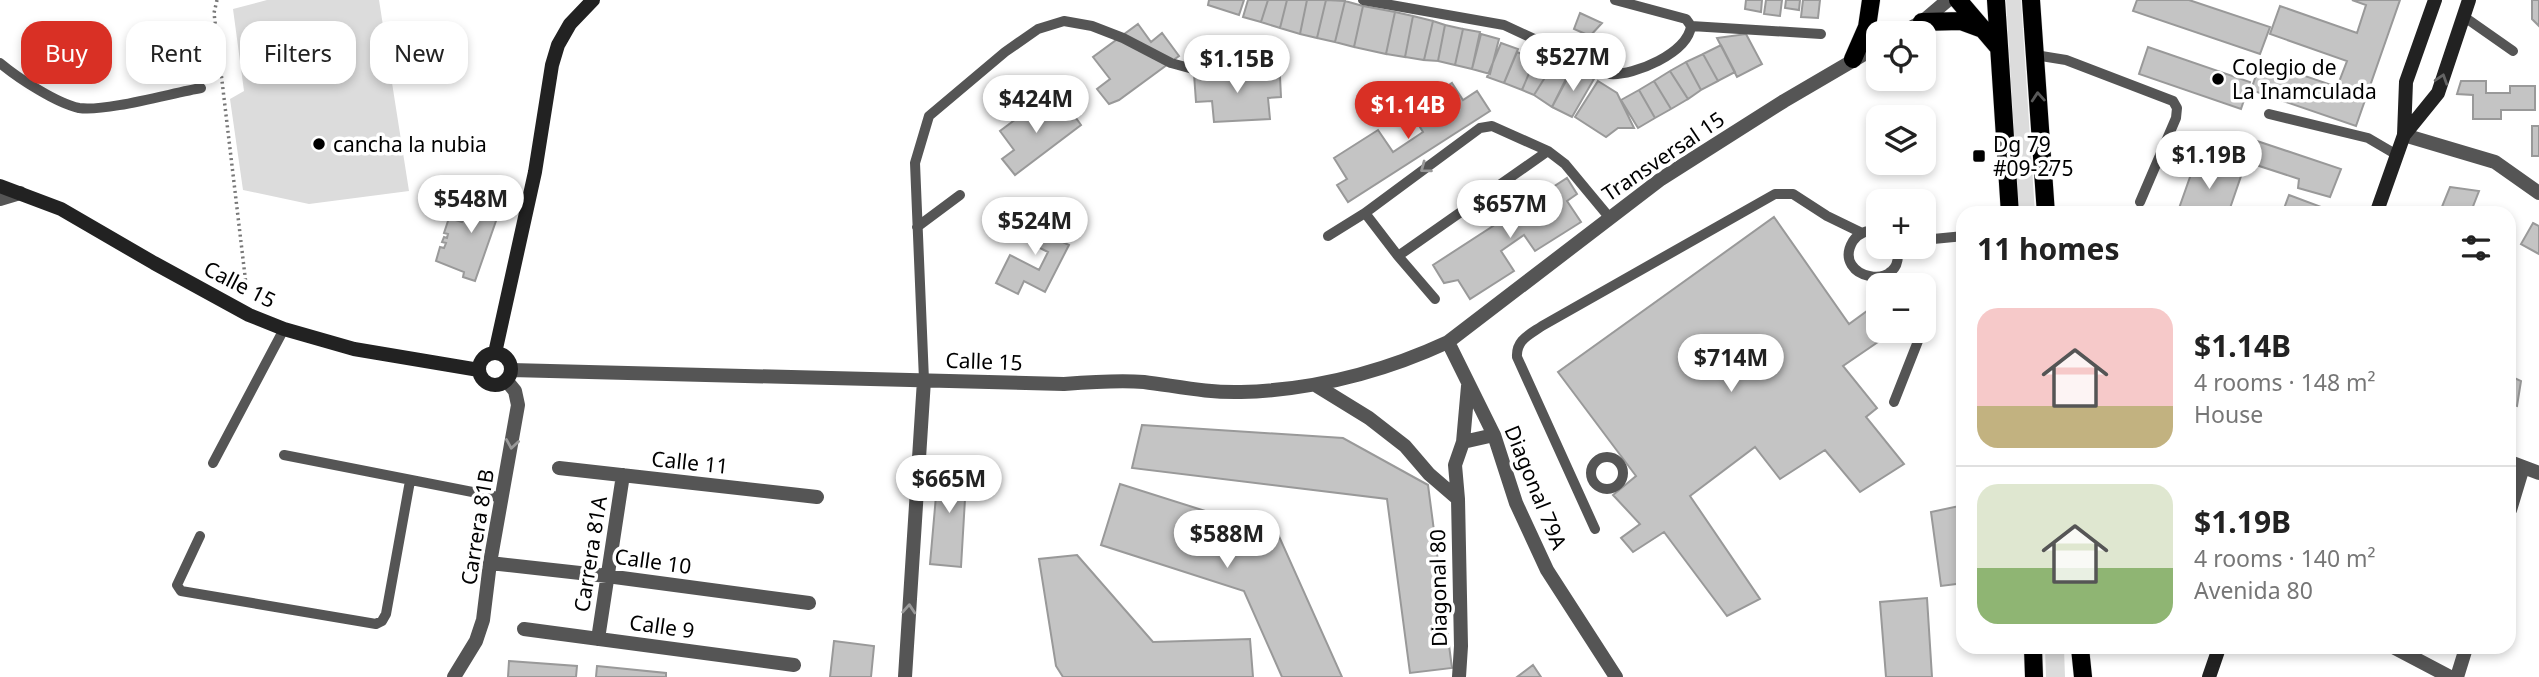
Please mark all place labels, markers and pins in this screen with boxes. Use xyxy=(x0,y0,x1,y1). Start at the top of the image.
pin: $527M xyxy=(1524,34,1622,93)
pin: $1.15B xyxy=(1180,36,1294,95)
place label: Colegio de La Inamculada xyxy=(2232,53,2377,105)
marker: Colegio de La Inamculada xyxy=(2210,71,2226,87)
pin: $424M xyxy=(987,76,1085,135)
pin: $1.14B xyxy=(1351,82,1465,141)
place label: cancha la nubia xyxy=(333,130,487,158)
place label: Dg 79 #09-275 xyxy=(1993,130,2073,182)
pin: $1.19B xyxy=(2152,132,2266,191)
marker: cancha la nubia xyxy=(311,136,327,152)
marker: Dg 79 #09-275 xyxy=(1971,148,1987,164)
pin: $548M xyxy=(422,176,520,235)
pin: $657M xyxy=(1461,180,1559,240)
pin: $524M xyxy=(986,198,1084,257)
pin: $714M xyxy=(1682,334,1780,394)
pin: $665M xyxy=(900,456,998,515)
pin: $588M xyxy=(1178,510,1276,570)

